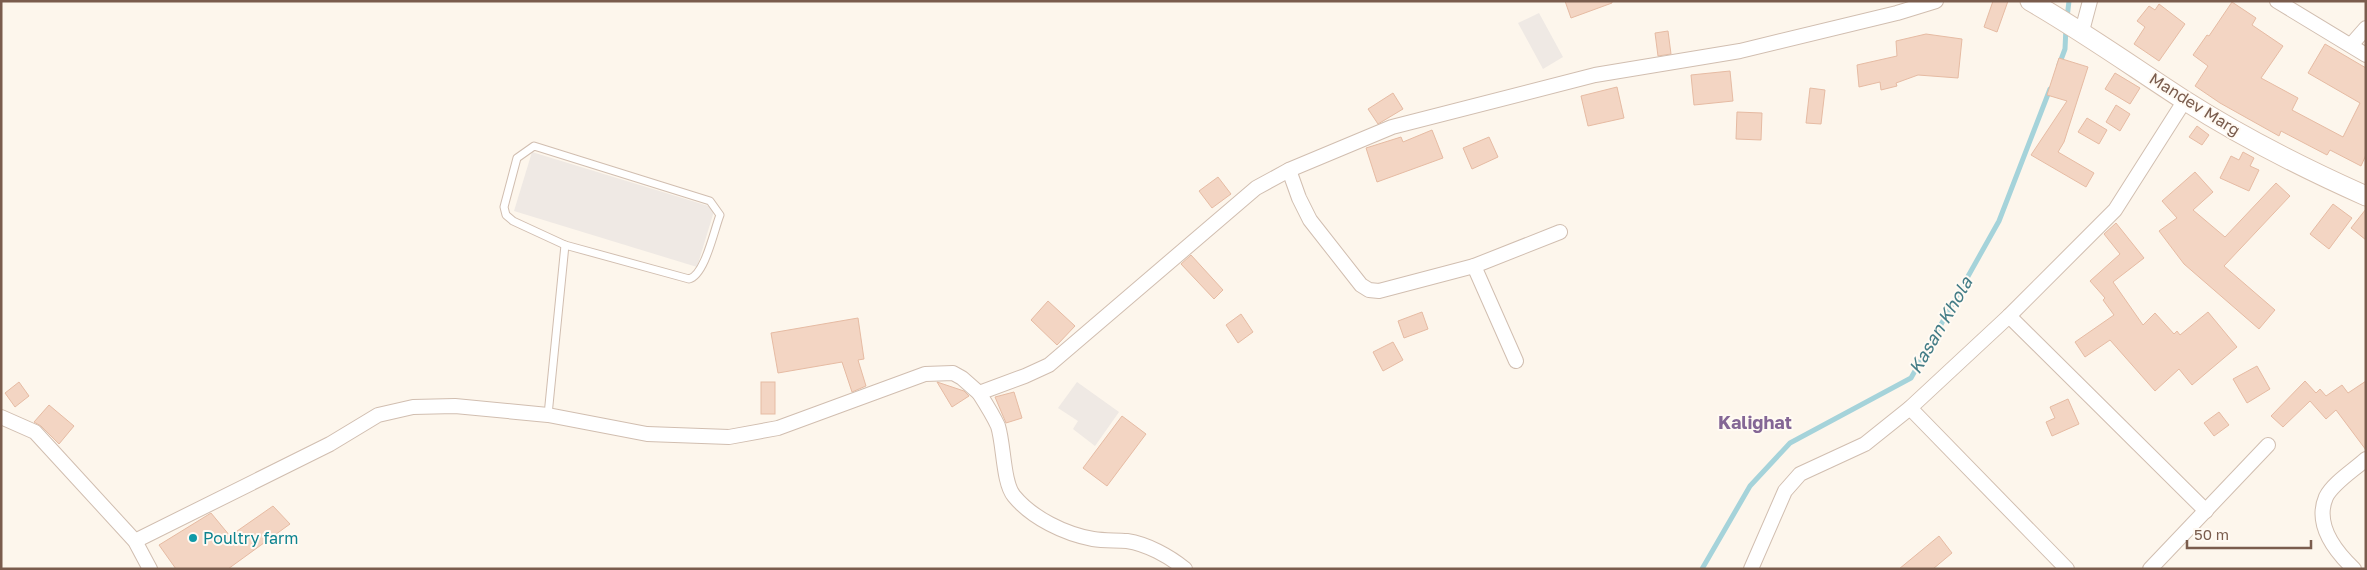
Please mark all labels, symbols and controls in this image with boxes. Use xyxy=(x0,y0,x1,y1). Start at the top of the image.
street label: Mandev Marg xyxy=(2146,68,2244,140)
water label: Kasan Khola xyxy=(1903,272,1977,377)
district label: Kalighat xyxy=(1718,411,1792,433)
scale bar xyxy=(2187,518,2311,550)
text: 50 m xyxy=(2194,525,2229,543)
place label: Poultry farm xyxy=(203,528,298,548)
marker: Poultry farm xyxy=(187,532,199,544)

